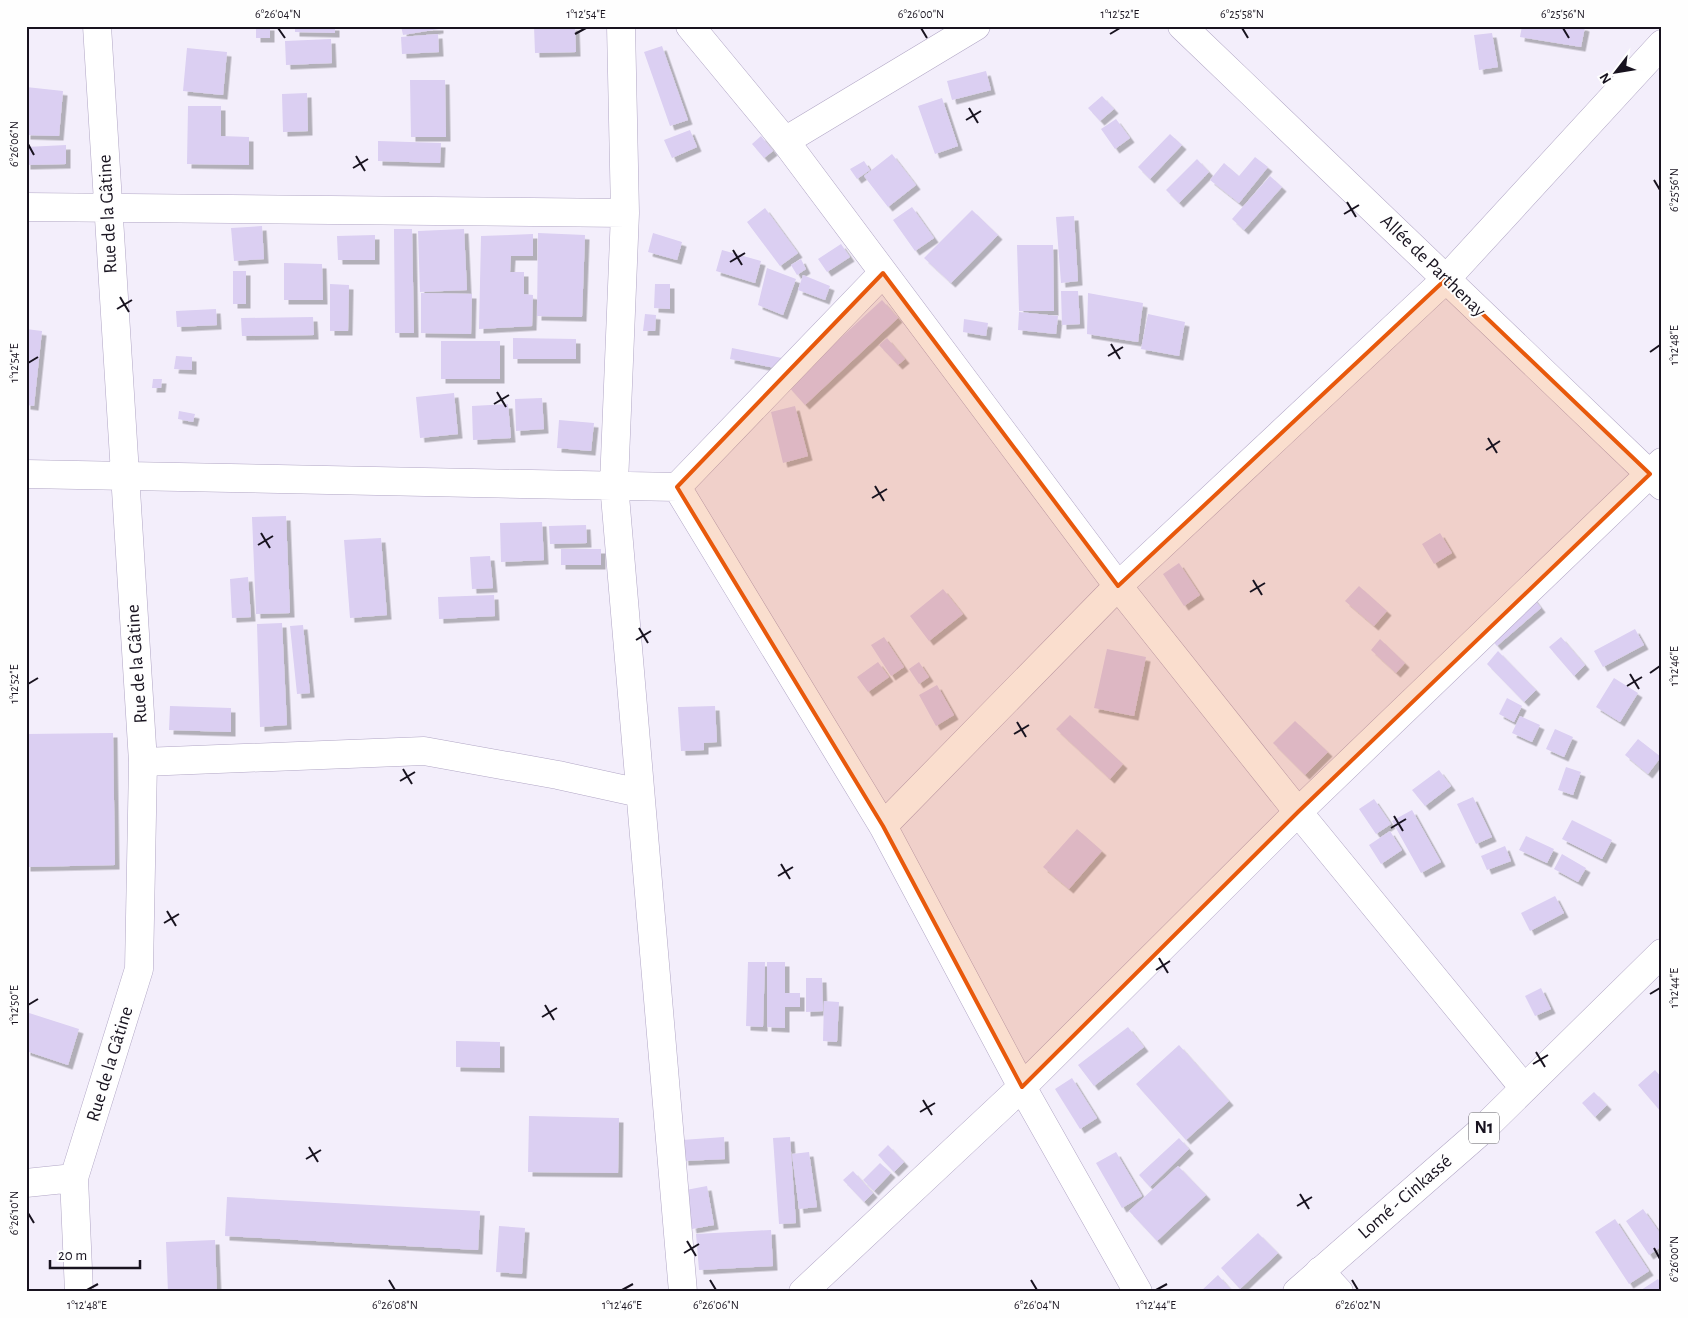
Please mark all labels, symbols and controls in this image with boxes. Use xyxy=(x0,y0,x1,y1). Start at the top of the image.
text: 6°26'04"N xyxy=(255,8,301,20)
text: 1°12'54"E xyxy=(566,8,606,20)
text: 6°26'00"N xyxy=(898,8,944,20)
text: 1°12'52"E xyxy=(1101,8,1140,20)
text: 6°25'58"N xyxy=(1220,8,1264,20)
text: 6°25'56"N xyxy=(1541,8,1585,20)
north arrow xyxy=(1590,48,1640,98)
text: N xyxy=(1597,70,1614,86)
text: 6°26'06"N xyxy=(8,121,20,167)
street label: Rue de la Gâtine xyxy=(95,154,121,274)
text: 6°25'56"N xyxy=(1668,168,1680,212)
street label: Allée de Parthenay xyxy=(1377,211,1489,321)
text: 1°12'48"E xyxy=(1668,325,1680,365)
text: 1°12'54"E xyxy=(8,343,20,383)
street label: Rue de la Gâtine xyxy=(123,604,151,724)
text: 1°12'46"E xyxy=(1668,646,1680,686)
text: 1°12'52"E xyxy=(8,664,20,703)
text: 1°12'44"E xyxy=(1668,968,1680,1008)
text: 1°12'50"E xyxy=(8,985,20,1025)
street label: Rue de la Gâtine xyxy=(83,1004,137,1124)
road number: N1 xyxy=(1469,1112,1499,1144)
street label: Lomé - Cinkassé xyxy=(1355,1151,1455,1243)
text: 6°26'10"N xyxy=(8,1191,20,1235)
text: 6°26'00"N xyxy=(1668,1236,1680,1282)
scale bar xyxy=(50,1238,140,1270)
text: 20 m xyxy=(58,1248,87,1263)
text: 1°12'48"E xyxy=(67,1299,107,1311)
text: 6°26'08"N xyxy=(372,1299,418,1311)
text: 1°12'46"E xyxy=(602,1299,642,1311)
text: 6°26'06"N xyxy=(693,1299,739,1311)
text: 6°26'04"N xyxy=(1014,1299,1060,1311)
text: 1°12'44"E xyxy=(1136,1299,1176,1311)
text: 6°26'02"N xyxy=(1335,1299,1381,1311)

